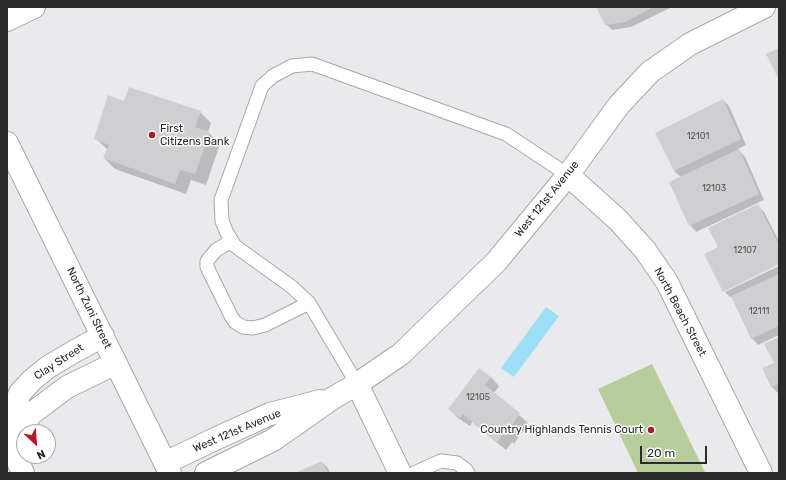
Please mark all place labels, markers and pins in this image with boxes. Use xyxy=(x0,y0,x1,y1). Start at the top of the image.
place label: First Citizens Bank xyxy=(160,122,229,148)
marker: First Citizens Bank xyxy=(147,130,157,140)
place label: Country Highlands Tennis Court xyxy=(480,423,643,437)
marker: Country Highlands Tennis Court xyxy=(646,425,656,435)

